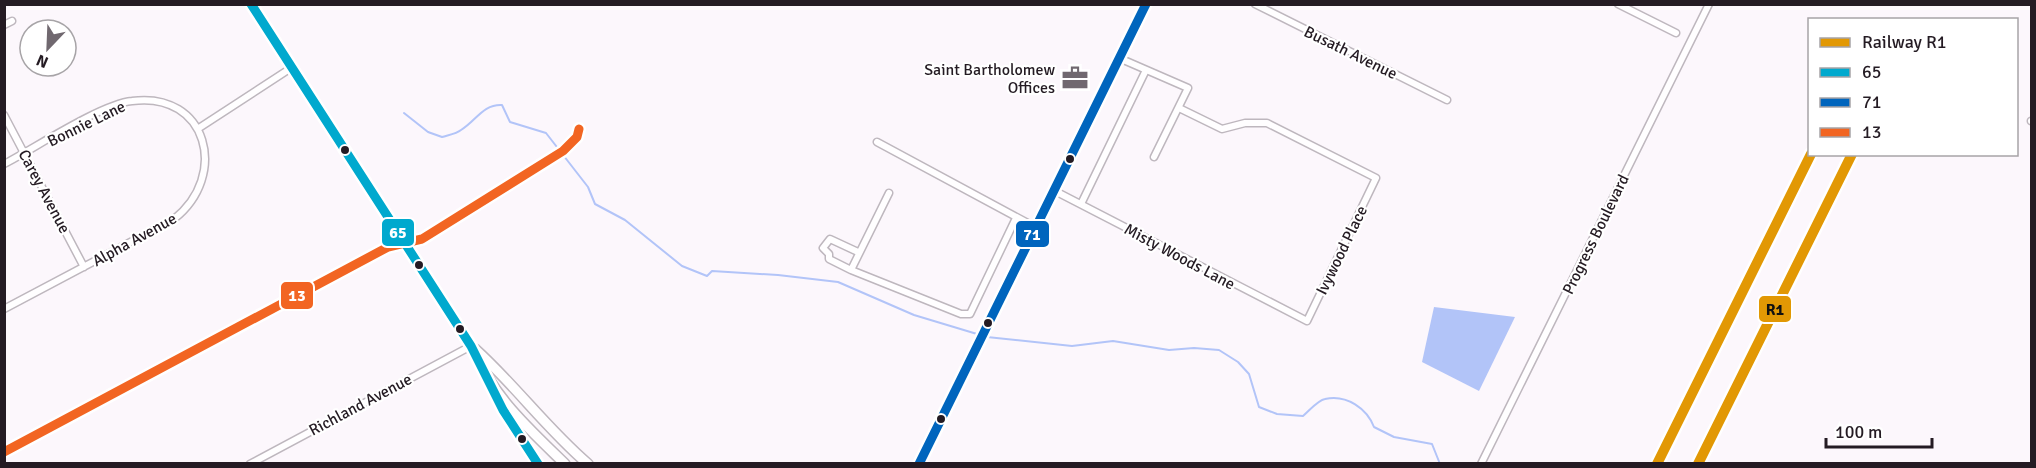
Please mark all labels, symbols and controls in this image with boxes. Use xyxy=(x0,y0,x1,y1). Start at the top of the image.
north arrow xyxy=(18,18,78,78)
legend xyxy=(1808,18,2018,156)
street label: Busath Avenue xyxy=(1301,22,1400,84)
text: Railway R1 xyxy=(1862,31,1947,53)
text: N xyxy=(33,50,52,72)
place label: Saint Bartholomew Offices xyxy=(924,60,1055,98)
text: 65 xyxy=(1862,61,1881,83)
office icon: Saint Bartholomew Offices xyxy=(1060,63,1090,93)
text: 71 xyxy=(1862,91,1881,113)
street label: Bonnie Lane xyxy=(44,96,129,151)
text: 13 xyxy=(1862,121,1881,143)
unlabelled marker xyxy=(339,144,351,156)
street label: Carey Avenue xyxy=(14,146,75,237)
unlabelled marker xyxy=(1064,153,1076,165)
street label: Progress Boulevard xyxy=(1558,171,1634,298)
street label: Ivywood Place xyxy=(1312,203,1372,298)
street label: Alpha Avenue xyxy=(89,209,180,271)
line badge: 65 xyxy=(381,218,415,247)
street label: Misty Woods Lane xyxy=(1121,219,1238,294)
line badge: 71 xyxy=(1015,220,1050,248)
text: 65 xyxy=(389,223,407,243)
text: 71 xyxy=(1023,225,1041,245)
unlabelled marker xyxy=(413,259,425,271)
line badge: 13 xyxy=(280,281,314,310)
text: 13 xyxy=(288,286,306,306)
line badge: R1 xyxy=(1758,295,1792,323)
text: R1 xyxy=(1766,300,1785,320)
unlabelled marker xyxy=(982,317,994,329)
unlabelled marker xyxy=(454,323,466,335)
street label: Richland Avenue xyxy=(306,369,415,440)
scale bar xyxy=(1826,411,1932,449)
unlabelled marker xyxy=(935,413,947,425)
text: 100 m xyxy=(1835,421,1882,443)
unlabelled marker xyxy=(516,433,528,445)

